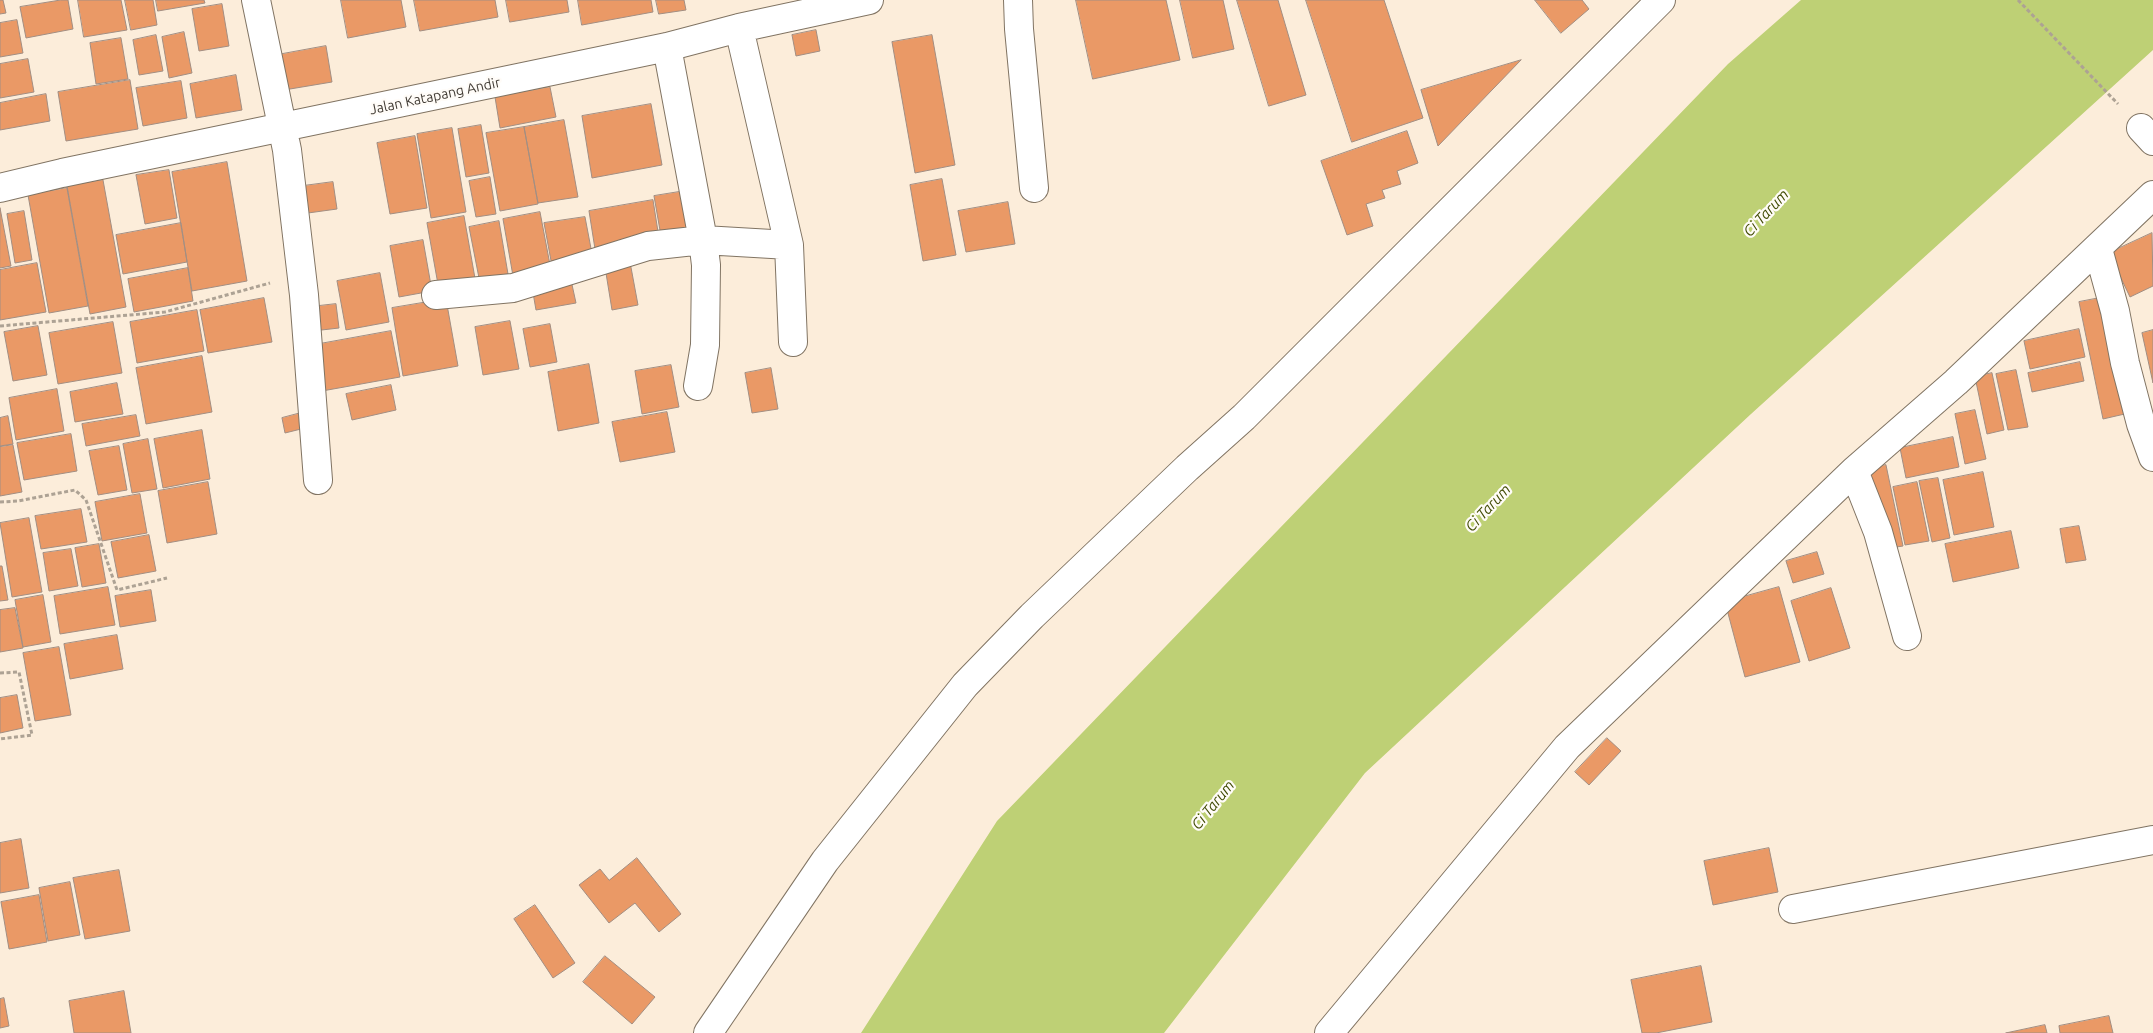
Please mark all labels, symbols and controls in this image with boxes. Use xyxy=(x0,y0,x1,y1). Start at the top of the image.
street label: Jalan Katapang Andir xyxy=(368,74,502,118)
water label: Ci Tarum xyxy=(1740,186,1792,240)
water label: Ci Tarum xyxy=(1462,481,1514,535)
water label: Ci Tarum xyxy=(1188,777,1238,833)

